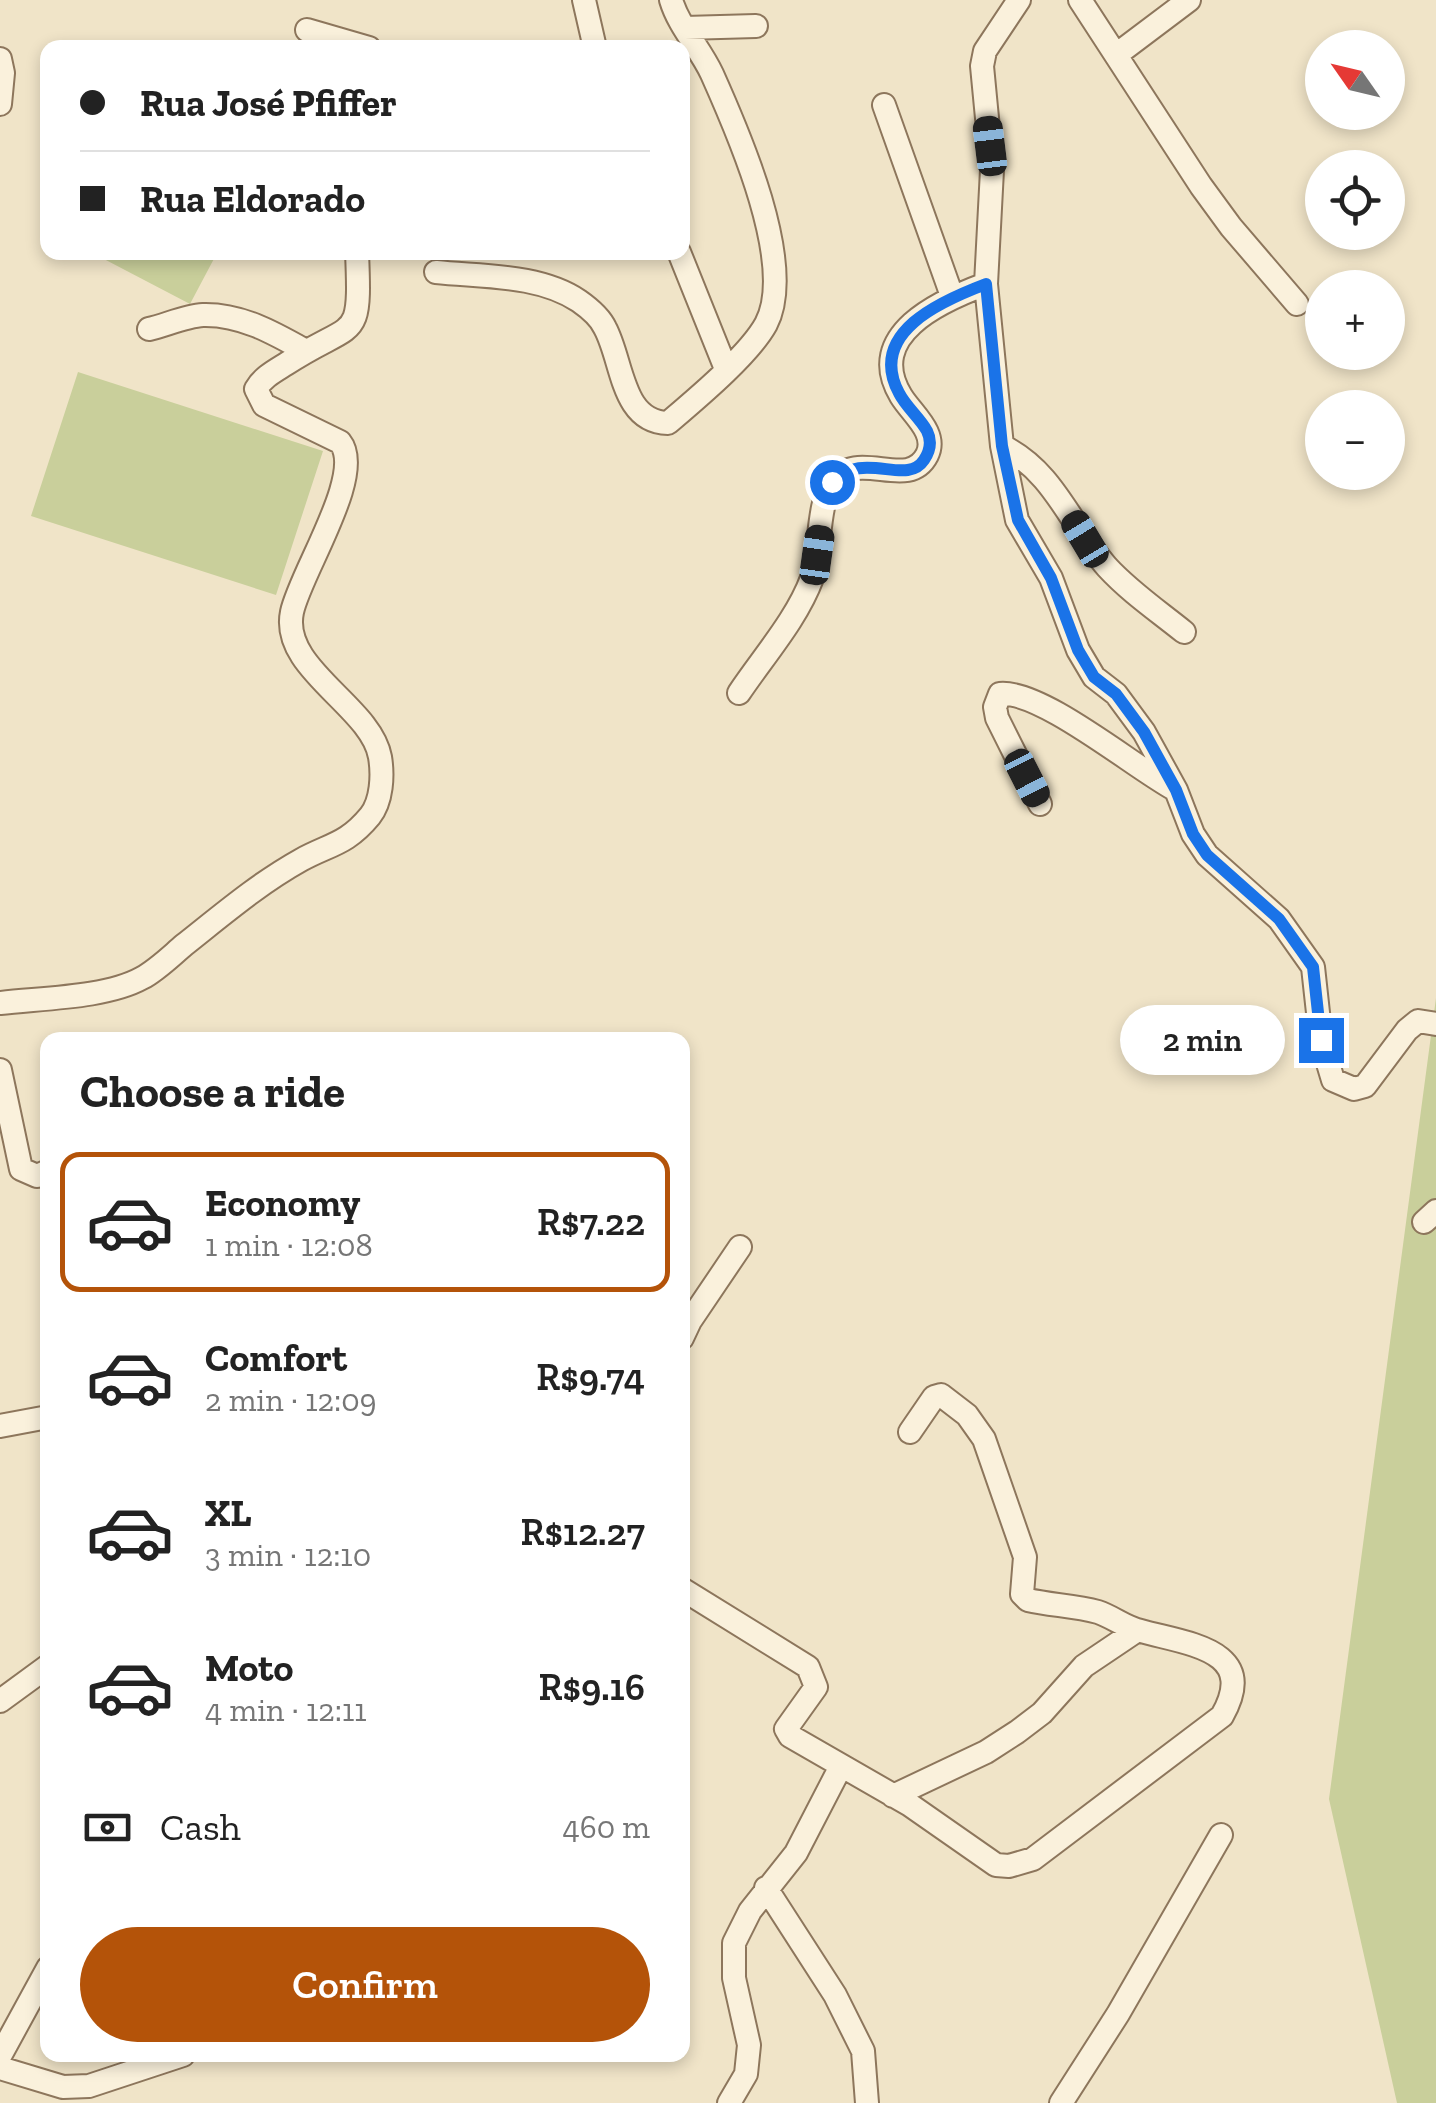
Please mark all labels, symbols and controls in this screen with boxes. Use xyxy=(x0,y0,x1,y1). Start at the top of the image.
north arrow xyxy=(1305,30,1405,130)
map controls xyxy=(1305,30,1405,490)
text: Rua José Pfiffer xyxy=(140,80,397,126)
car xyxy=(971,114,1009,178)
button: locate xyxy=(1305,150,1405,250)
text: Rua Eldorado xyxy=(140,176,365,222)
button: + xyxy=(1305,270,1405,370)
button: − xyxy=(1305,390,1405,490)
route start xyxy=(810,460,855,505)
car xyxy=(1057,506,1113,572)
car xyxy=(798,523,836,587)
car xyxy=(1000,744,1054,812)
callout: 2 min xyxy=(1121,1005,1286,1075)
route end xyxy=(1299,1018,1344,1063)
text: 2 min xyxy=(1163,1021,1242,1059)
text: Choose a ride xyxy=(80,1065,345,1119)
icon: car xyxy=(85,1177,175,1267)
text: Economy xyxy=(205,1180,360,1226)
text: R$7.22 xyxy=(537,1199,645,1245)
text: 1 min · 12:08 xyxy=(205,1226,373,1264)
icon: car xyxy=(85,1332,175,1422)
text: Comfort xyxy=(205,1335,347,1381)
text: R$9.74 xyxy=(536,1354,645,1400)
text: 2 min · 12:09 xyxy=(205,1381,377,1419)
icon: car xyxy=(85,1487,175,1577)
text: XL xyxy=(205,1490,252,1536)
text: R$12.27 xyxy=(521,1509,645,1555)
text: 3 min · 12:10 xyxy=(205,1536,371,1574)
icon: car xyxy=(85,1642,175,1732)
text: Moto xyxy=(205,1645,293,1691)
text: R$9.16 xyxy=(539,1664,645,1710)
text: 4 min · 12:11 xyxy=(205,1691,367,1729)
icon: cash xyxy=(80,1800,135,1855)
text: Cash xyxy=(160,1804,241,1850)
text: 460 m xyxy=(562,1808,650,1846)
button: Confirm xyxy=(80,1927,650,2042)

